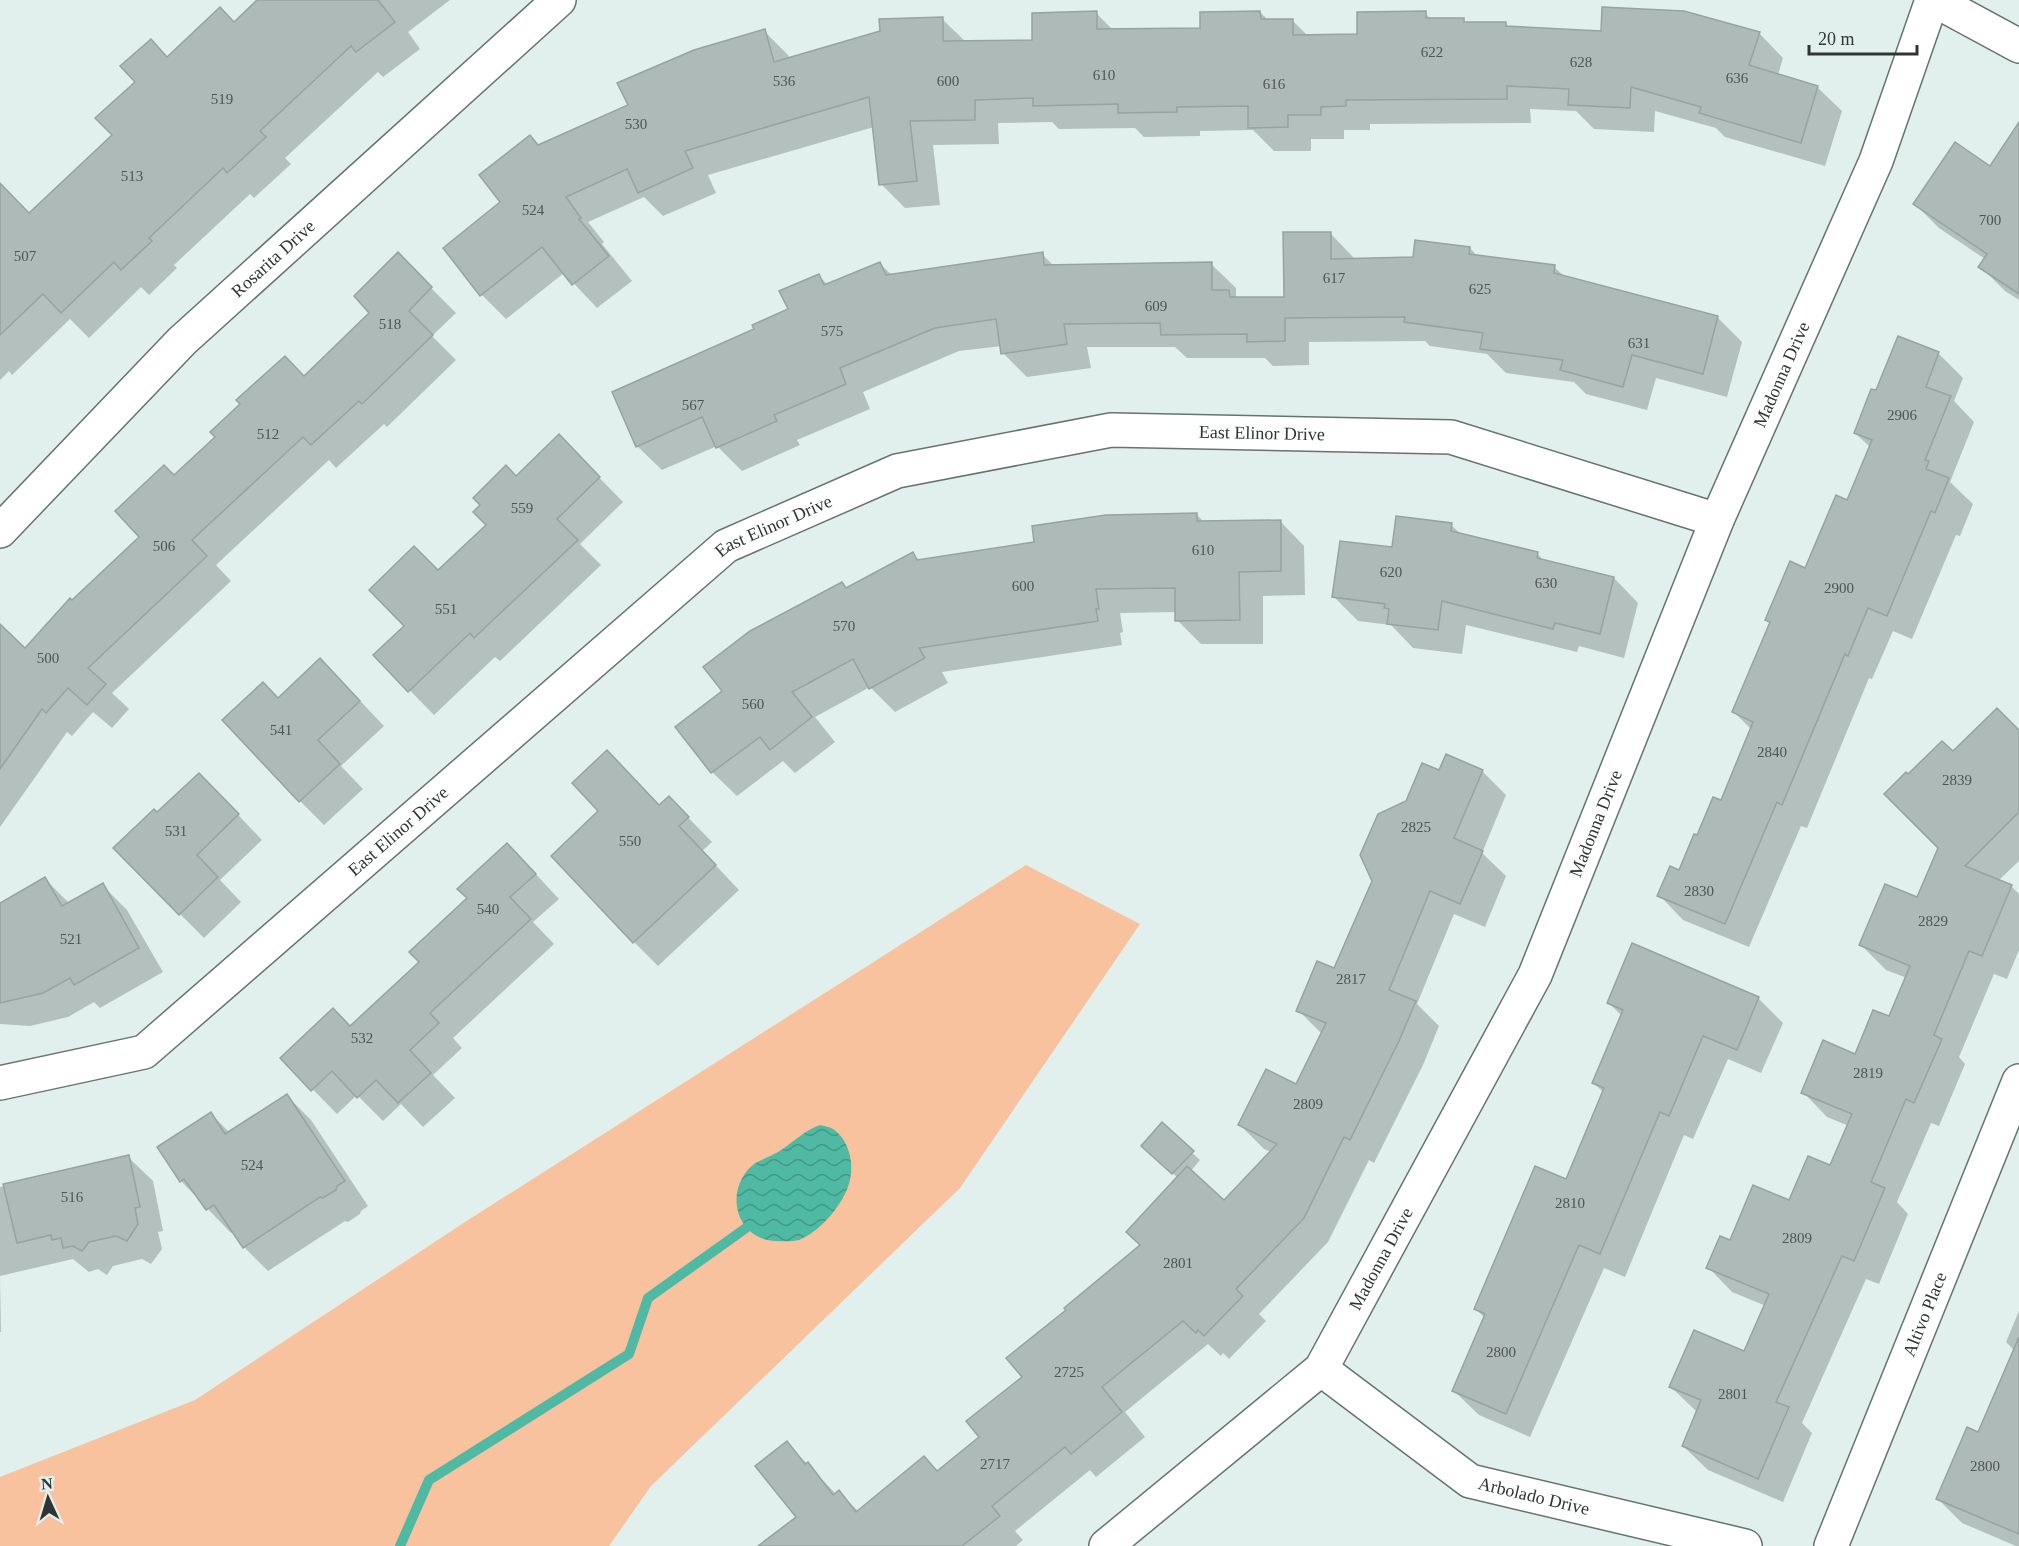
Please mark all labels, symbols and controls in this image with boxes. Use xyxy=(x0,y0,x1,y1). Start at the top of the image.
scale bar xyxy=(1809,18,1917,56)
text: 20 m xyxy=(1818,29,1855,49)
house number: 622 xyxy=(1421,44,1443,60)
house number: 628 xyxy=(1570,54,1592,70)
house number: 610 xyxy=(1093,67,1115,83)
house number: 636 xyxy=(1726,70,1749,86)
house number: 536 xyxy=(773,73,796,89)
house number: 600 xyxy=(937,73,959,89)
house number: 616 xyxy=(1263,76,1286,92)
house number: 519 xyxy=(211,91,233,107)
house number: 530 xyxy=(625,116,647,132)
house number: 513 xyxy=(121,168,143,184)
house number: 524 xyxy=(522,202,545,218)
house number: 700 xyxy=(1979,212,2001,228)
street label: Rosarita Drive xyxy=(227,216,319,301)
house number: 507 xyxy=(14,248,37,264)
house number: 617 xyxy=(1323,270,1346,286)
house number: 625 xyxy=(1469,281,1491,297)
house number: 609 xyxy=(1145,298,1167,314)
house number: 518 xyxy=(379,316,401,332)
street label: Madonna Drive xyxy=(1749,319,1814,430)
house number: 575 xyxy=(821,323,843,339)
house number: 631 xyxy=(1628,335,1650,351)
house number: 567 xyxy=(682,397,705,413)
house number: 2906 xyxy=(1887,407,1918,423)
street label: East Elinor Drive xyxy=(1199,422,1325,444)
house number: 512 xyxy=(257,426,279,442)
street label: East Elinor Drive xyxy=(711,491,835,561)
house number: 559 xyxy=(511,500,533,516)
house number: 506 xyxy=(153,538,176,554)
house number: 610 xyxy=(1192,542,1214,558)
house number: 620 xyxy=(1380,564,1402,580)
house number: 630 xyxy=(1535,575,1557,591)
house number: 600 xyxy=(1012,578,1034,594)
house number: 2900 xyxy=(1824,580,1854,596)
house number: 551 xyxy=(435,601,457,617)
house number: 570 xyxy=(833,618,855,634)
house number: 500 xyxy=(37,650,59,666)
house number: 560 xyxy=(742,696,764,712)
house number: 541 xyxy=(270,722,292,738)
house number: 2840 xyxy=(1757,744,1787,760)
street label: Madonna Drive xyxy=(1565,767,1626,880)
house number: 2839 xyxy=(1942,772,1972,788)
street label: East Elinor Drive xyxy=(344,782,452,880)
house number: 2825 xyxy=(1401,819,1431,835)
house number: 531 xyxy=(165,823,187,839)
house number: 550 xyxy=(619,833,641,849)
house number: 2830 xyxy=(1684,883,1714,899)
house number: 540 xyxy=(477,901,499,917)
house number: 2829 xyxy=(1918,913,1948,929)
house number: 521 xyxy=(60,931,82,947)
house number: 2817 xyxy=(1336,971,1367,987)
house number: 532 xyxy=(351,1030,373,1046)
house number: 2819 xyxy=(1853,1065,1883,1081)
house number: 2809 xyxy=(1293,1096,1323,1112)
house number: 524 xyxy=(241,1157,264,1173)
house number: 516 xyxy=(61,1189,84,1205)
house number: 2810 xyxy=(1555,1195,1585,1211)
street label: Madonna Drive xyxy=(1345,1204,1417,1313)
house number: 2809 xyxy=(1782,1230,1812,1246)
house number: 2801 xyxy=(1163,1255,1193,1271)
street label: Altivo Place xyxy=(1899,1269,1951,1359)
house number: 2800 xyxy=(1486,1344,1516,1360)
house number: 2725 xyxy=(1054,1364,1084,1380)
house number: 2801 xyxy=(1718,1386,1748,1402)
house number: 2717 xyxy=(980,1456,1011,1472)
house number: 2800 xyxy=(1970,1458,2000,1474)
north arrow xyxy=(18,1468,78,1528)
street label: Arbolado Drive xyxy=(1476,1473,1591,1519)
text: N xyxy=(41,1475,54,1492)

